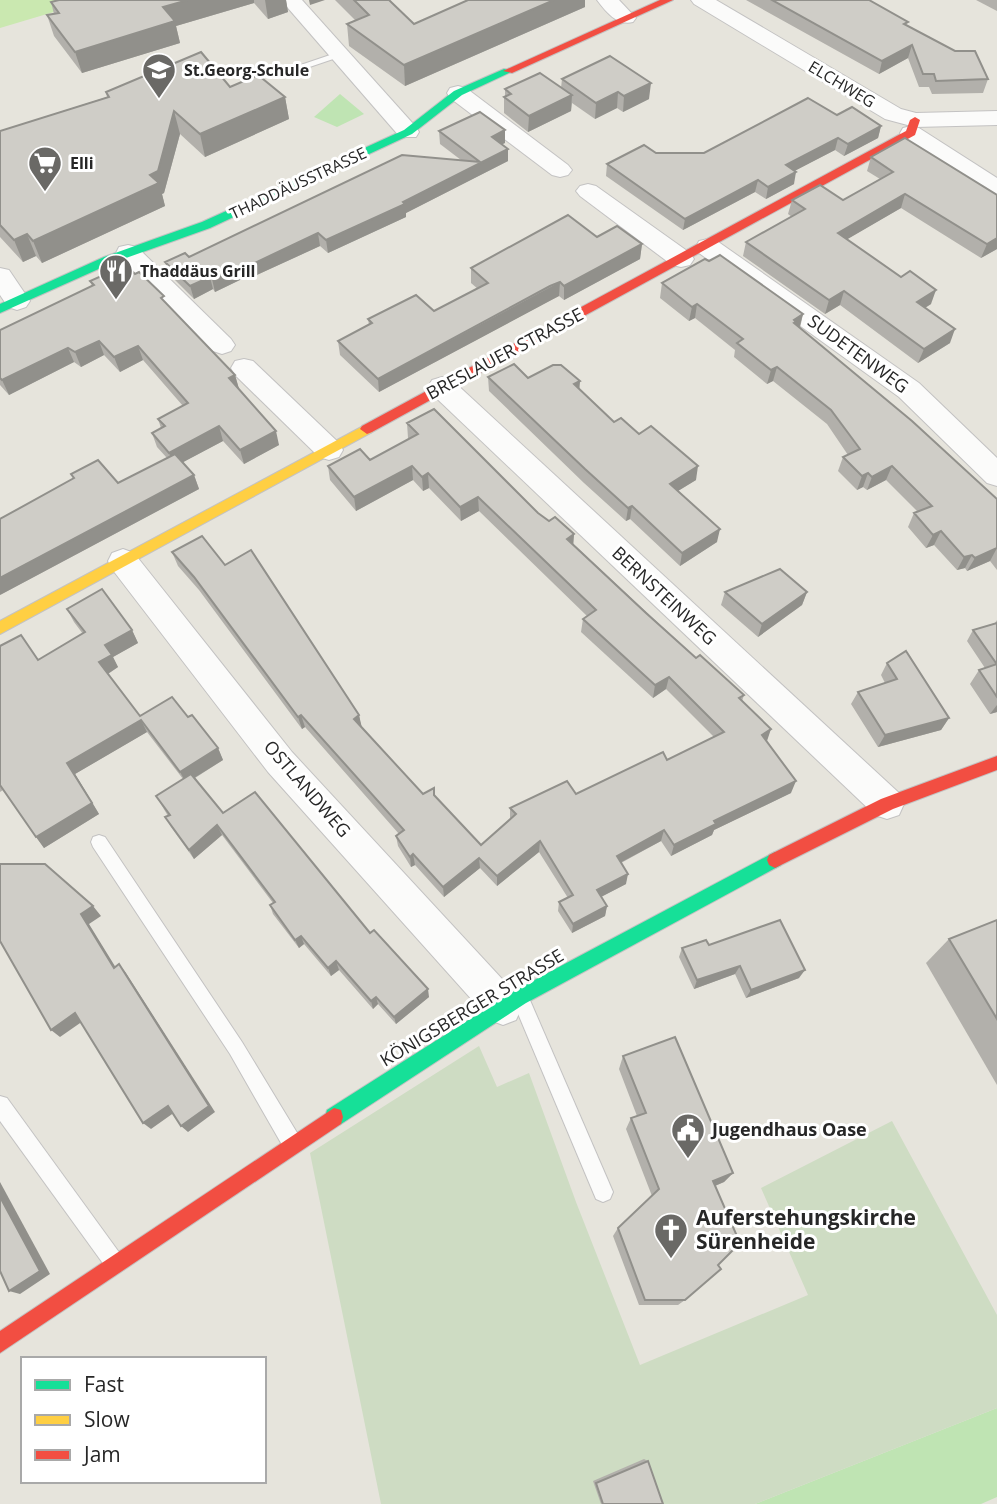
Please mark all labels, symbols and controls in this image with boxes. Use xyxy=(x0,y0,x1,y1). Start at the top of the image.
school or university icon: St.Georg-Schule xyxy=(140,51,178,100)
street label: ELCHWEG xyxy=(804,55,880,113)
place label: St.Georg-Schule xyxy=(184,59,309,81)
street label: THADDÄUSSTRASSE xyxy=(226,142,370,224)
supermarket icon: Elli xyxy=(26,144,64,193)
place label: Elli xyxy=(70,152,94,174)
restaurant icon: Thaddäus Grill xyxy=(97,252,135,301)
place label: Thaddäus Grill xyxy=(140,260,255,282)
street label: BRESLAUER STRASSE xyxy=(422,302,587,405)
street label: SUDETENWEG xyxy=(803,308,914,398)
street label: BERNSTEINWEG xyxy=(607,541,722,650)
street label: OSTLANDWEG xyxy=(259,735,356,842)
street label: KÖNIGSBERGER STRASSE xyxy=(375,943,568,1072)
public building icon: Jugendhaus Oase xyxy=(669,1111,707,1160)
place label: Jugendhaus Oase xyxy=(710,1117,867,1141)
place label: Auferstehungskirche Sürenheide xyxy=(696,1203,916,1255)
church icon: Auferstehungskirche Sürenheide xyxy=(652,1211,690,1260)
legend xyxy=(21,1357,266,1483)
text: Fast xyxy=(84,1370,124,1398)
text: Slow xyxy=(84,1405,130,1433)
text: Jam xyxy=(82,1440,121,1468)

